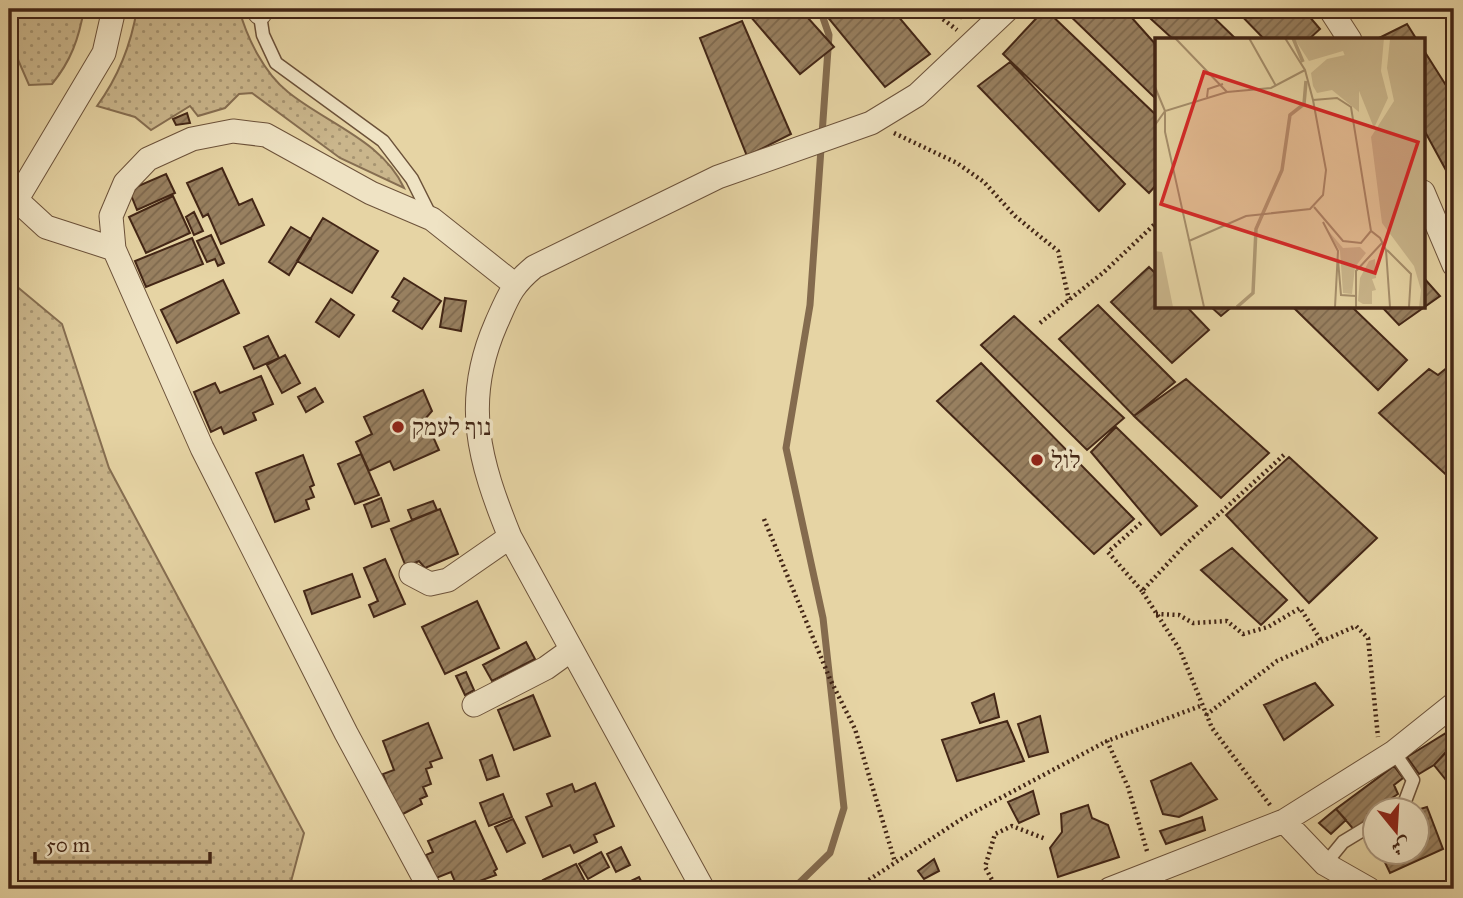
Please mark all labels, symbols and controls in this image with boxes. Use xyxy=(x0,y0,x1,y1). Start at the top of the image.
inset map xyxy=(1155,38,1424,308)
place label: נוף לעמק xyxy=(412,412,491,442)
marker: נוף לעמק xyxy=(390,419,406,435)
place label: לול xyxy=(1051,445,1081,475)
marker: לול xyxy=(1029,452,1045,468)
north arrow xyxy=(1362,796,1432,866)
scale bar xyxy=(35,821,210,865)
text: 50 m xyxy=(46,832,91,858)
text: ش xyxy=(1389,833,1414,861)

